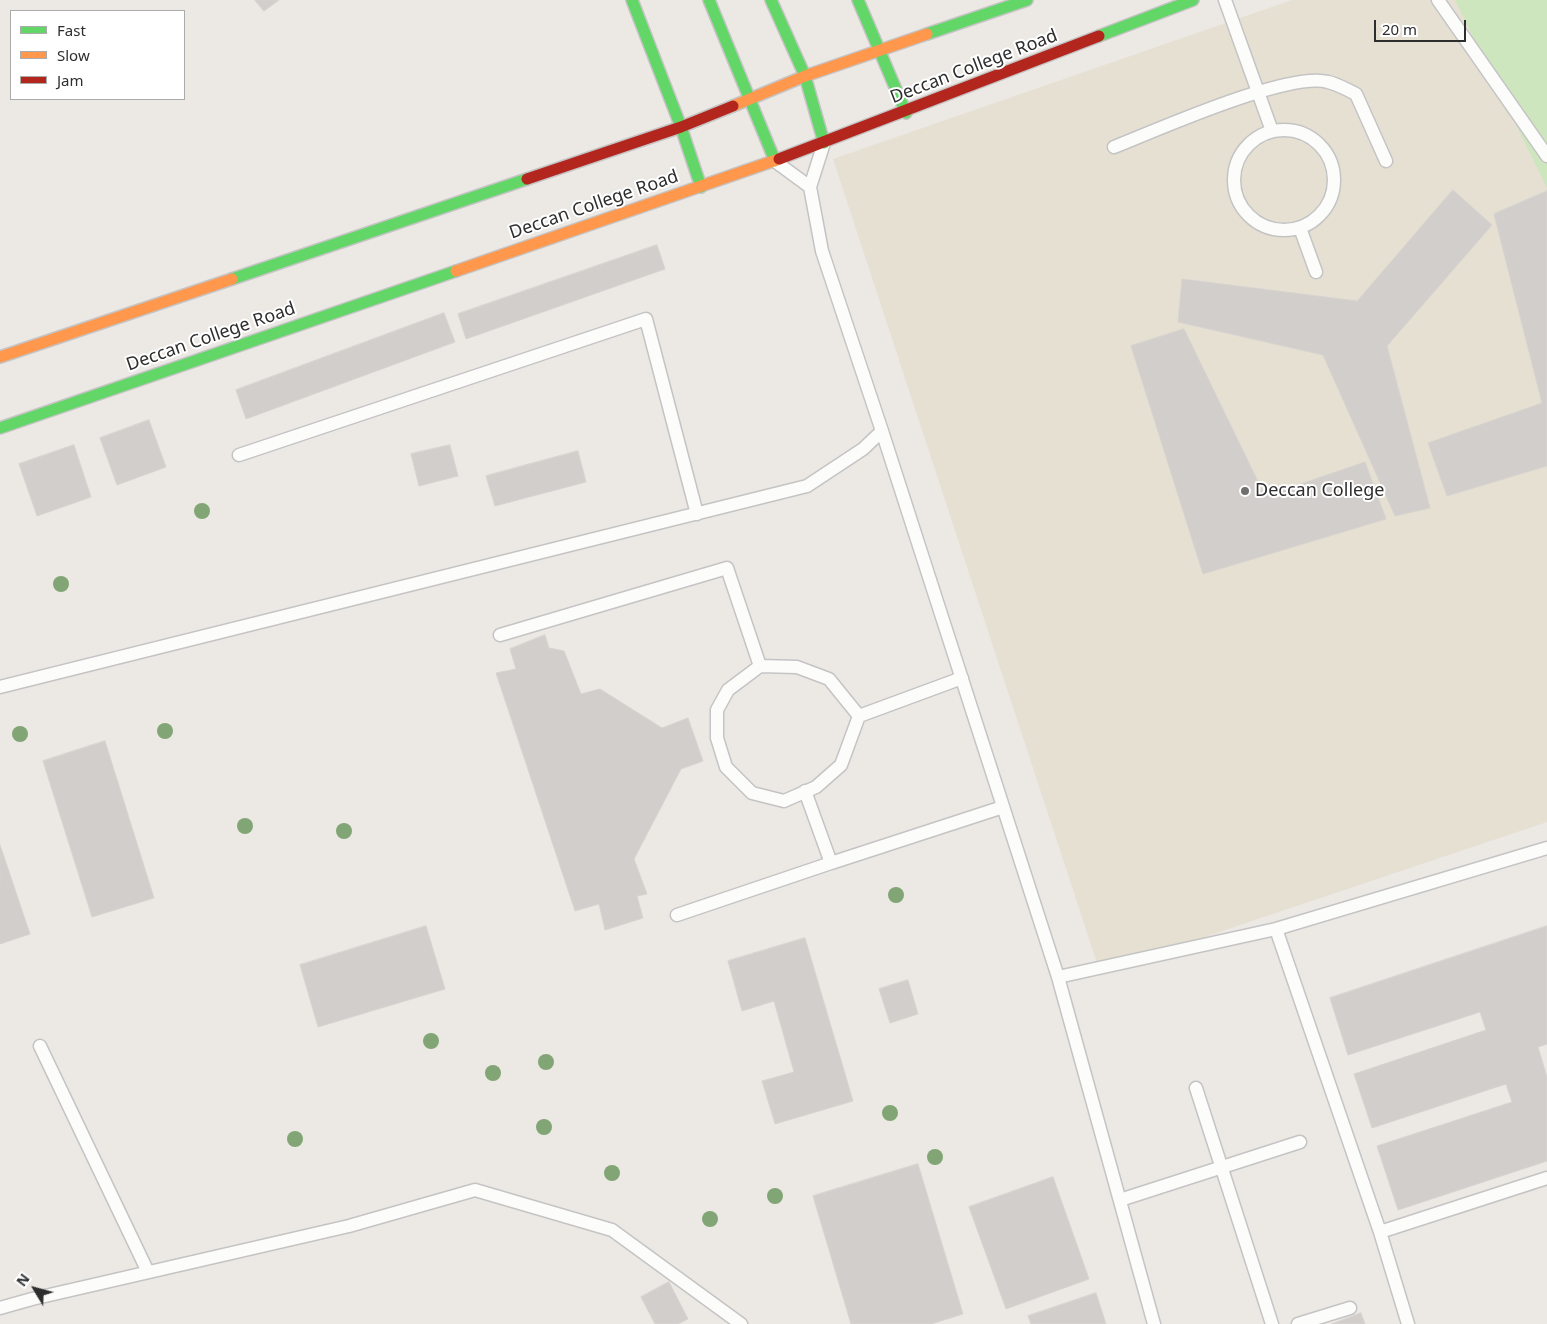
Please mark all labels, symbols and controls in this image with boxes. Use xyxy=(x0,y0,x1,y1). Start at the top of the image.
legend xyxy=(10,10,185,100)
scale bar xyxy=(1377,10,1470,42)
text: 20 m xyxy=(1382,19,1417,39)
text: Fast xyxy=(57,20,86,40)
street label: Deccan College Road xyxy=(887,25,1061,109)
text: Slow xyxy=(57,45,90,65)
text: Jam xyxy=(57,70,84,90)
street label: Deccan College Road xyxy=(507,166,681,244)
street label: Deccan College Road xyxy=(124,298,298,376)
place label: Deccan College xyxy=(1255,480,1384,502)
marker: Deccan College xyxy=(1239,485,1251,497)
north arrow xyxy=(10,1264,60,1314)
text: N xyxy=(12,1269,34,1290)

